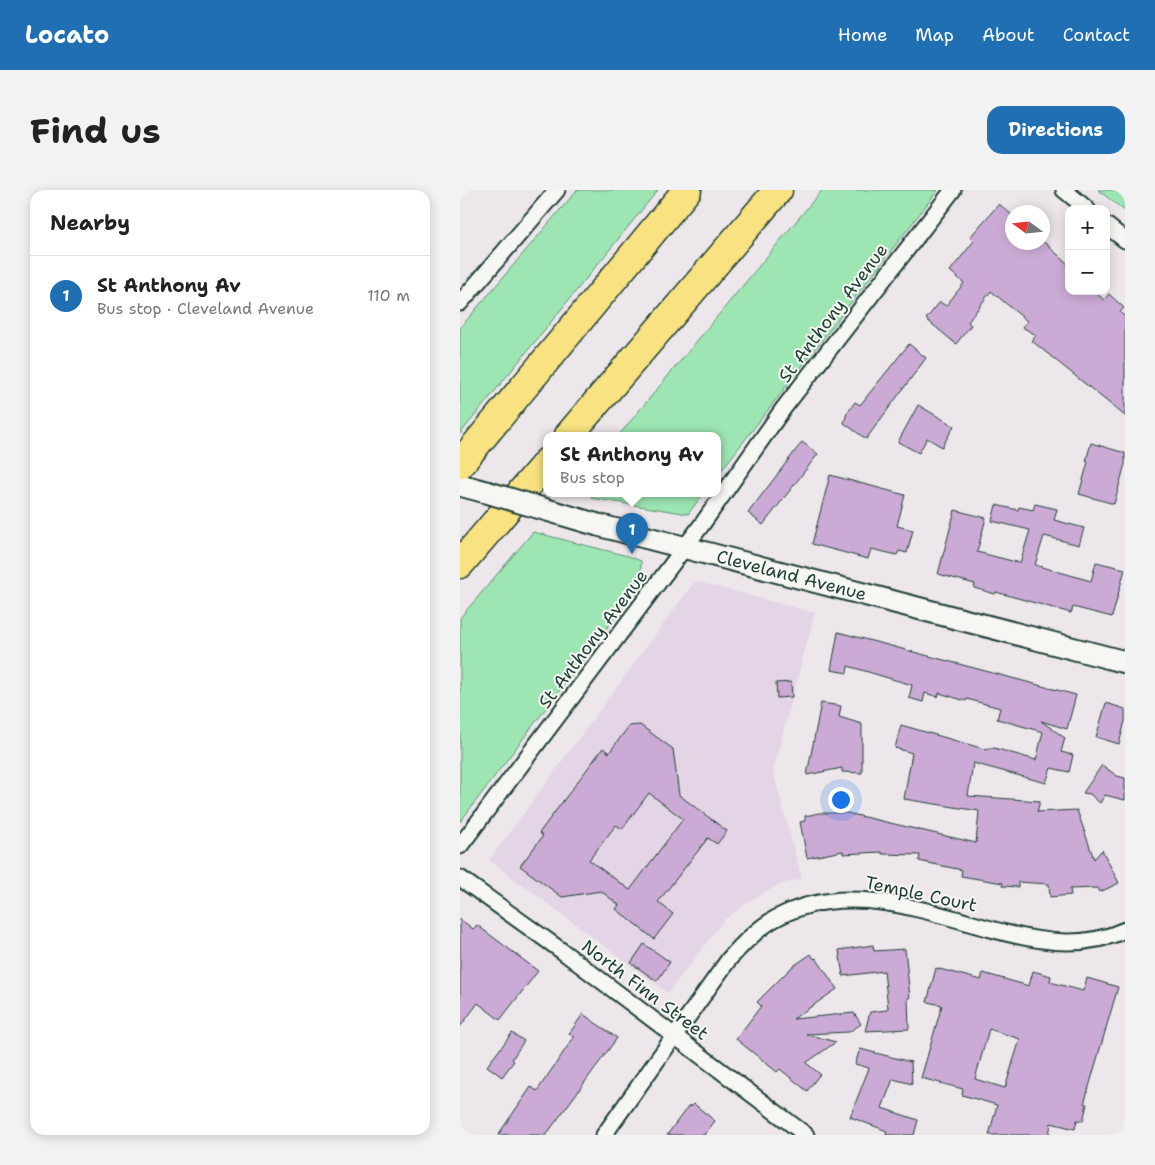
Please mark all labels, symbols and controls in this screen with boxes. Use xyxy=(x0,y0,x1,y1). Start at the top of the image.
text: Locato xyxy=(25,19,109,51)
text: Home xyxy=(838,23,887,47)
text: Map xyxy=(915,23,954,47)
text: About xyxy=(982,23,1035,47)
text: Contact xyxy=(1063,23,1130,47)
button: Directions xyxy=(987,106,1125,154)
text: Find us xyxy=(30,107,161,154)
north arrow xyxy=(1005,205,1050,250)
map controls xyxy=(1065,205,1110,295)
button: + xyxy=(1065,205,1110,250)
text: Nearby xyxy=(50,209,130,237)
street label: St Anthony Avenue xyxy=(773,239,893,387)
button: − xyxy=(1065,250,1110,295)
text: St Anthony Av xyxy=(97,273,241,298)
text: 1 xyxy=(62,285,70,306)
text: 110 m xyxy=(367,285,410,306)
text: Bus stop · Cleveland Avenue xyxy=(97,298,314,319)
popup xyxy=(543,432,721,497)
text: St Anthony Av xyxy=(560,442,704,467)
text: Bus stop xyxy=(560,467,625,488)
pin: 1 xyxy=(616,513,648,554)
street label: Cleveland Avenue xyxy=(714,544,869,606)
street label: St Anthony Avenue xyxy=(533,565,653,713)
your location xyxy=(828,787,854,813)
street label: Temple Court xyxy=(863,870,979,918)
street label: North Finn Street xyxy=(577,934,713,1046)

